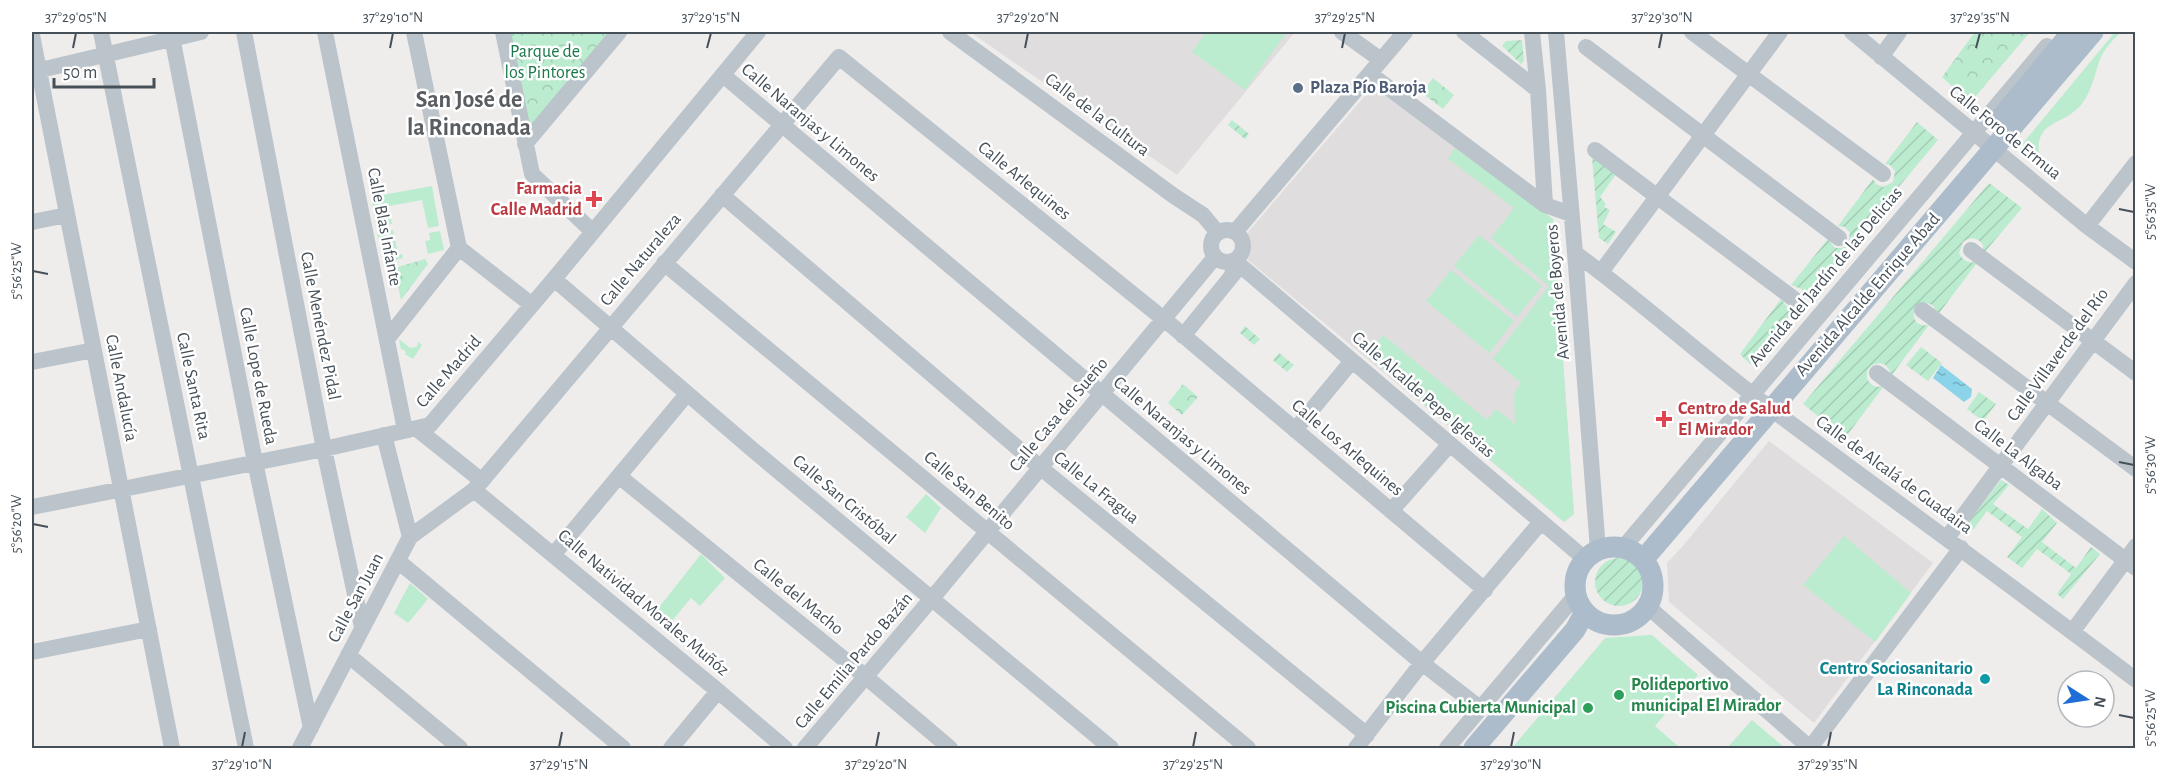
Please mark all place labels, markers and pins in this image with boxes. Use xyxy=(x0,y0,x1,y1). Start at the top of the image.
place label: Plaza Pío Baroja xyxy=(1310,79,1427,97)
marker: Plaza Pío Baroja xyxy=(1291,81,1305,95)
place label: Farmacia Calle Madrid xyxy=(491,180,583,219)
marker: Farmacia Calle Madrid xyxy=(587,192,601,206)
place label: Centro de Salud El Mirador xyxy=(1678,400,1791,439)
marker: Centro de Salud El Mirador xyxy=(1655,410,1673,428)
place label: Centro Sociosanitario La Rinconada xyxy=(1820,660,1973,699)
marker: Centro Sociosanitario La Rinconada xyxy=(1978,672,1992,686)
place label: Polideportivo municipal El Mirador xyxy=(1631,676,1782,715)
marker: Polideportivo municipal El Mirador xyxy=(1612,688,1626,702)
place label: Piscina Cubierta Municipal xyxy=(1385,699,1576,717)
marker: Piscina Cubierta Municipal xyxy=(1581,701,1595,715)

